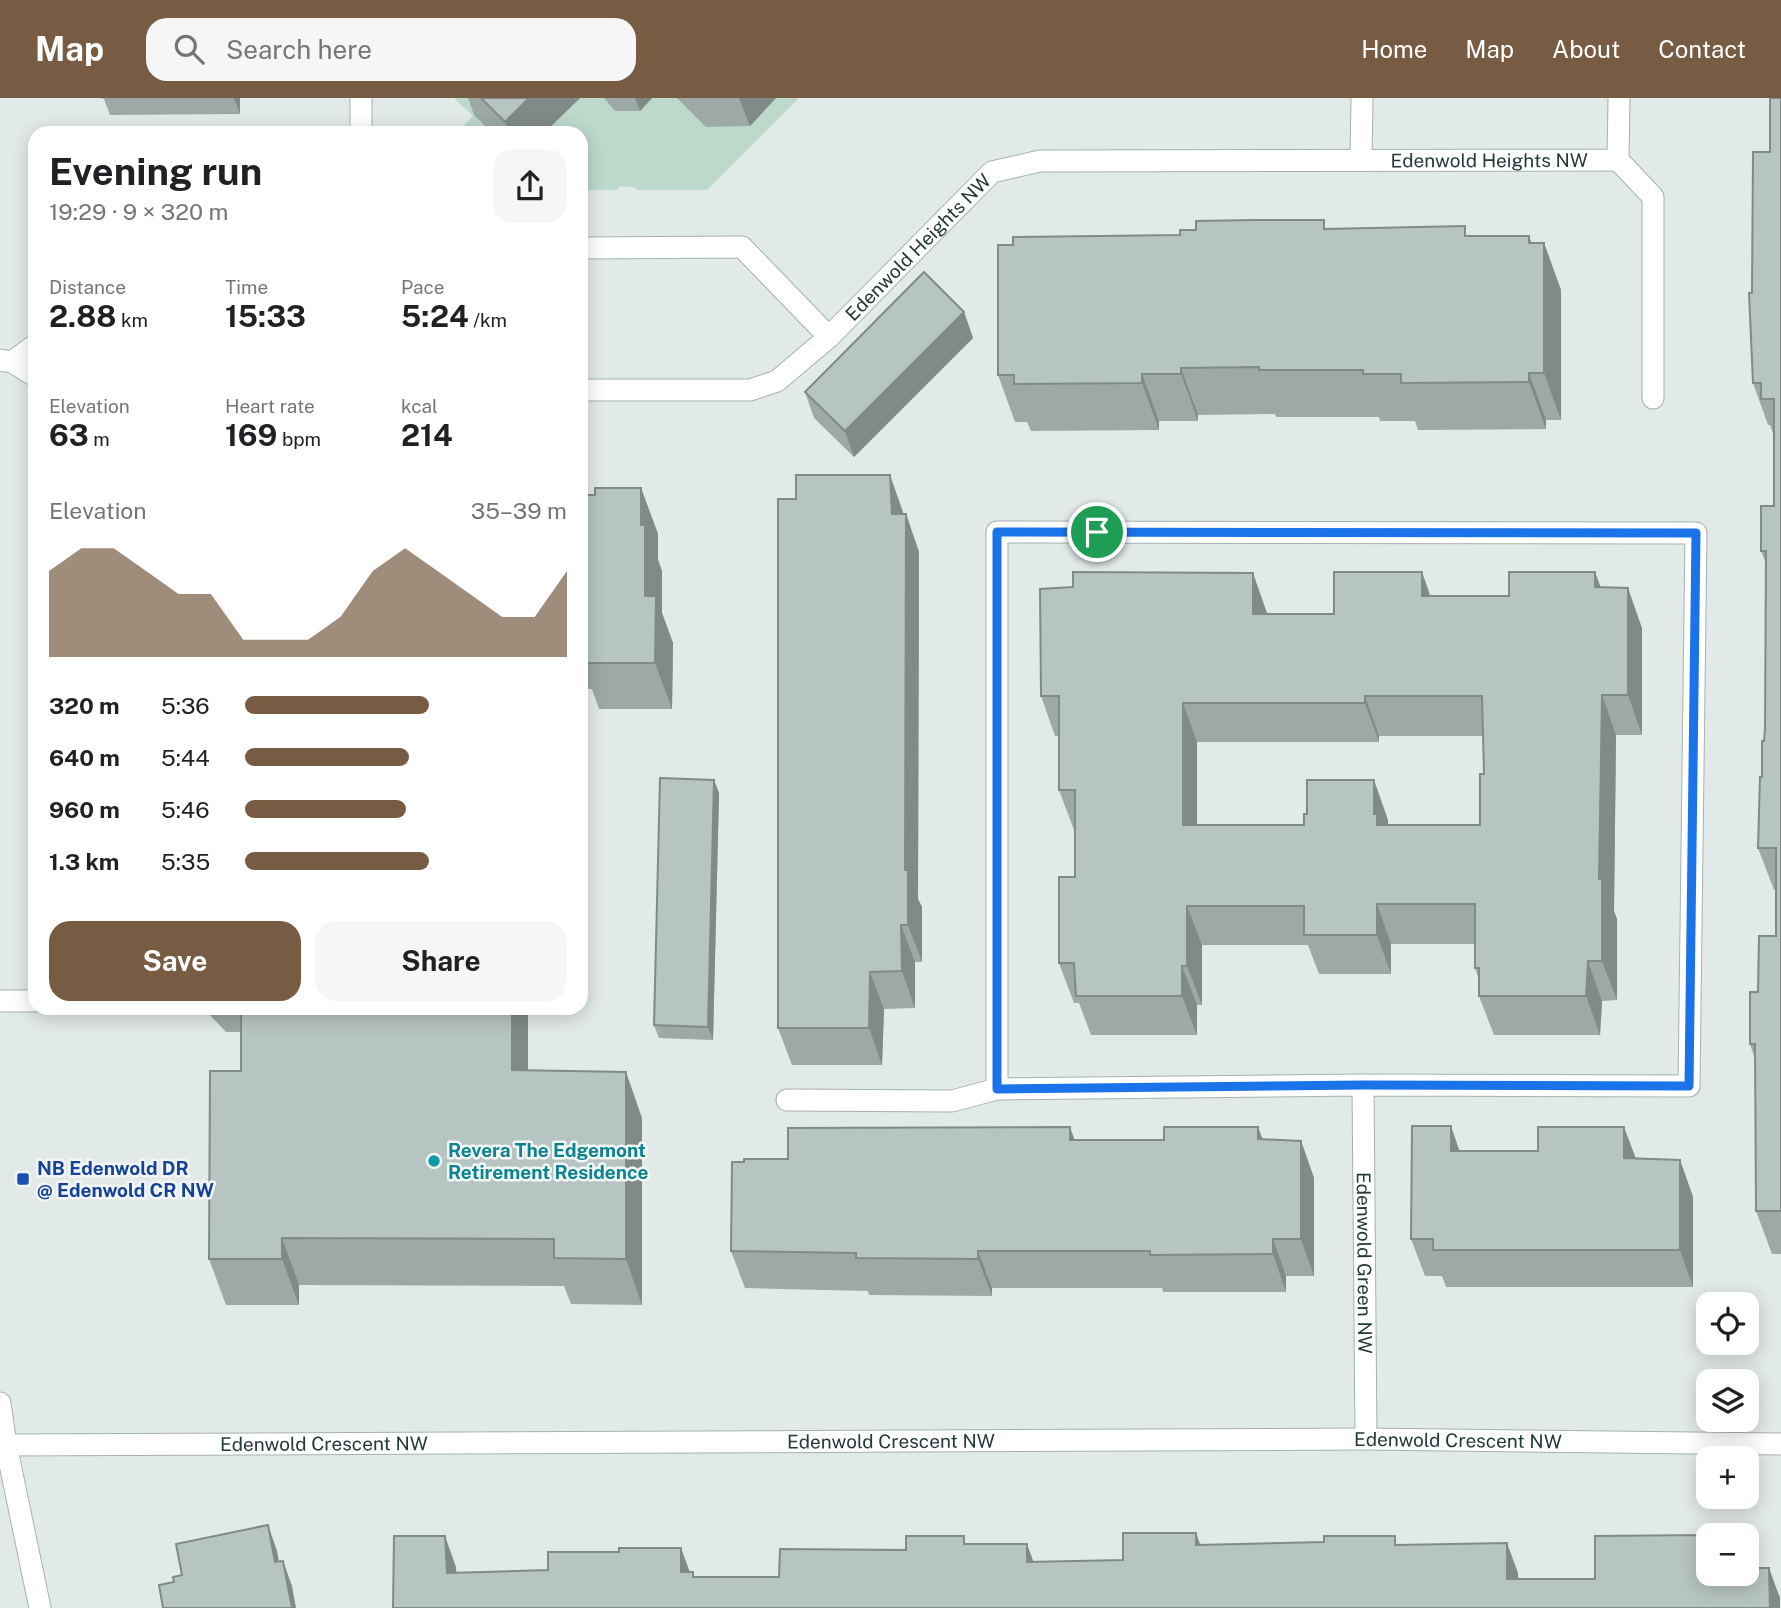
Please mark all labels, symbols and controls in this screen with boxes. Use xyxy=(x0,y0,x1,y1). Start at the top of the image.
search box xyxy=(146,18,636,81)
text: Map xyxy=(35,30,104,68)
icon: search xyxy=(170,30,208,68)
text: Search here xyxy=(226,34,372,65)
text: Home xyxy=(1361,35,1427,63)
text: Map xyxy=(1465,35,1514,63)
text: About xyxy=(1552,35,1620,63)
text: Contact xyxy=(1658,35,1746,63)
text: Evening run xyxy=(49,149,262,194)
button: share xyxy=(493,149,567,223)
street label: Edenwold Heights NW xyxy=(1391,149,1588,171)
street label: Edenwold Heights NW xyxy=(841,169,995,325)
text: 19:29 · 9 × 320 m xyxy=(49,198,228,225)
text: Distance xyxy=(49,276,126,298)
text: Time xyxy=(225,276,268,298)
text: Pace xyxy=(401,276,444,298)
text: 2.88 xyxy=(49,298,116,334)
text: 15:33 xyxy=(225,298,306,334)
text: 5:24 xyxy=(401,298,469,334)
text: km xyxy=(116,309,148,331)
text: /km xyxy=(469,309,507,331)
text: Elevation xyxy=(49,395,130,417)
text: Heart rate xyxy=(225,395,315,417)
text: kcal xyxy=(401,395,438,417)
text: 63 xyxy=(49,417,89,453)
text: 169 xyxy=(225,417,277,453)
text: 214 xyxy=(401,417,453,453)
text: m xyxy=(89,428,110,450)
text: bpm xyxy=(277,428,321,450)
text: Elevation xyxy=(49,497,147,524)
text: 35–39 m xyxy=(471,497,567,524)
pin xyxy=(1067,502,1127,562)
icon: arrive xyxy=(1078,513,1116,551)
text: 320 m xyxy=(49,692,120,719)
text: 5:36 xyxy=(161,692,210,719)
text: 640 m xyxy=(49,744,120,771)
text: 5:44 xyxy=(161,744,210,771)
text: 960 m xyxy=(49,796,120,823)
text: 5:46 xyxy=(161,796,210,823)
text: 1.3 km xyxy=(49,848,119,875)
text: 5:35 xyxy=(161,848,210,875)
button: Save xyxy=(49,921,301,1001)
button: Share xyxy=(315,921,567,1001)
place label: Revera The Edgemont Retirement Residence xyxy=(448,1139,648,1183)
marker: Revera The Edgemont Retirement Residence xyxy=(426,1153,442,1169)
place label: NB Edenwold DR @ Edenwold CR NW xyxy=(37,1157,215,1201)
marker: NB Edenwold DR @ Edenwold CR NW xyxy=(15,1171,31,1187)
street label: Edenwold Green NW xyxy=(1353,1172,1376,1354)
map controls xyxy=(1696,1292,1759,1586)
button: locate xyxy=(1696,1292,1759,1355)
button: layers xyxy=(1696,1369,1759,1432)
street label: Edenwold Crescent NW xyxy=(1354,1428,1562,1452)
street label: Edenwold Crescent NW xyxy=(787,1430,995,1453)
street label: Edenwold Crescent NW xyxy=(220,1432,428,1455)
button: + xyxy=(1696,1446,1759,1509)
button: − xyxy=(1696,1523,1759,1586)

